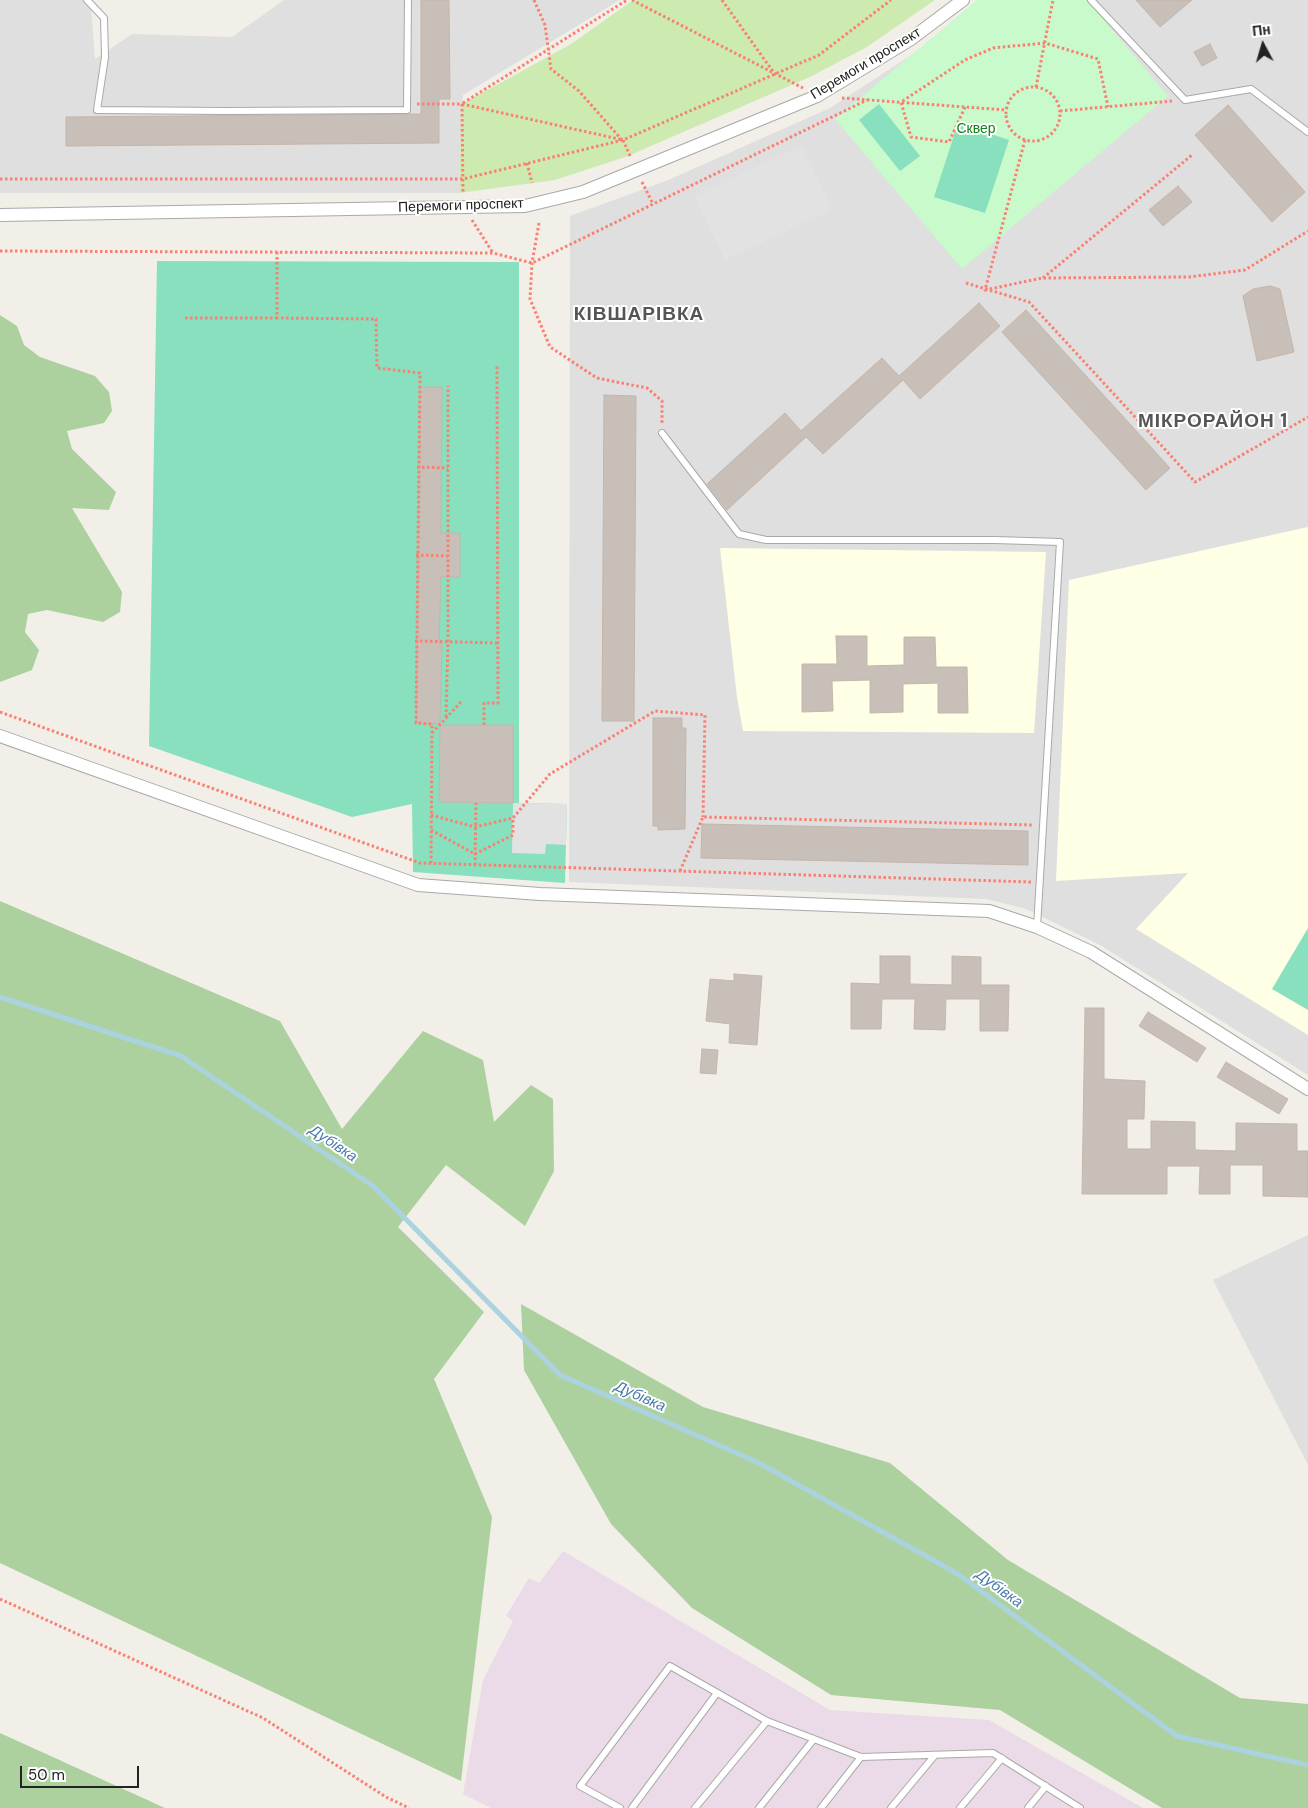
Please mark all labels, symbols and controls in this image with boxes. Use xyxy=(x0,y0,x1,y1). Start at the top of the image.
north arrow xyxy=(1238,20,1288,70)
text: Пн xyxy=(1251,20,1272,40)
street label: Перемоги проспект xyxy=(808,24,924,104)
park label: Сквер xyxy=(956,121,996,137)
street label: Перемоги проспект xyxy=(398,195,524,217)
district label: КІВШАРІВКА xyxy=(573,304,705,326)
district label: МІКРОРАЙОН 1 xyxy=(1136,411,1290,433)
water label: Дубівка xyxy=(306,1122,360,1166)
water label: Дубівка xyxy=(612,1378,668,1416)
water label: Дубівка xyxy=(972,1566,1026,1612)
scale bar xyxy=(22,1756,141,1788)
text: 50 m xyxy=(28,1765,65,1785)

